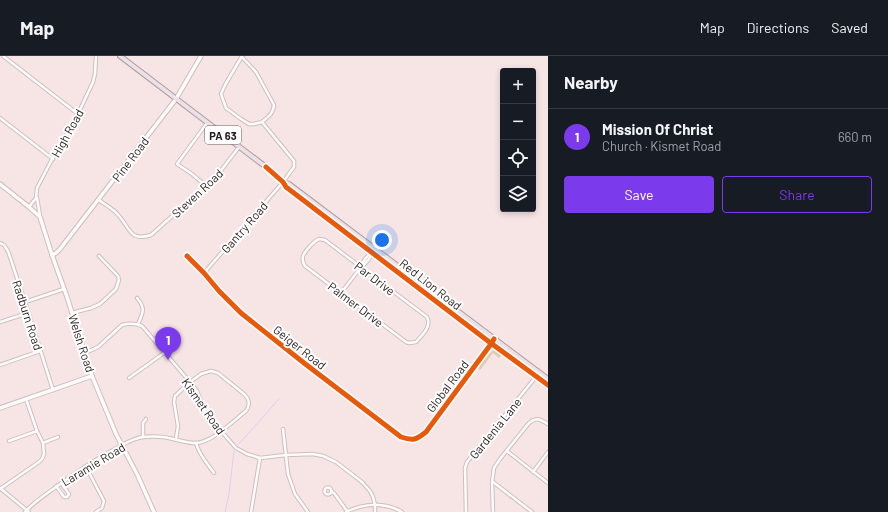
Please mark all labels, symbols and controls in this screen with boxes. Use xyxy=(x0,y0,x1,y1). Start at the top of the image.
text: Map xyxy=(20,16,54,39)
text: Map xyxy=(700,19,725,36)
text: Directions xyxy=(747,19,809,36)
text: Saved xyxy=(831,19,868,36)
map controls xyxy=(500,68,536,212)
button: + xyxy=(500,68,536,104)
text: Nearby xyxy=(564,72,618,92)
button: − xyxy=(500,104,536,140)
street label: High Road xyxy=(48,107,86,159)
text: Mission Of Christ xyxy=(602,120,713,138)
road number: PA 63 xyxy=(205,126,241,144)
text: 1 xyxy=(575,129,579,145)
text: 660 m xyxy=(838,129,872,145)
street label: Pine Road xyxy=(109,134,151,184)
text: Church · Kismet Road xyxy=(602,138,721,154)
button: locate xyxy=(500,140,536,176)
street label: Steven Road xyxy=(169,166,225,220)
button: layers xyxy=(500,176,536,212)
button: Save xyxy=(564,176,714,213)
button: Share xyxy=(722,176,872,213)
street label: Gantry Road xyxy=(218,198,270,256)
your location xyxy=(372,230,392,250)
street label: Red Lion Road xyxy=(397,256,465,312)
street label: Par Drive xyxy=(352,258,398,298)
street label: Radburn Road xyxy=(10,278,46,352)
street label: Palmer Drive xyxy=(326,279,386,329)
street label: Welsh Road xyxy=(66,312,98,374)
street label: Geiger Road xyxy=(271,322,329,372)
pin: 1 xyxy=(155,327,181,360)
street label: Global Road xyxy=(423,357,471,415)
street label: Kismet Road xyxy=(179,375,229,437)
street label: Gardenia Lane xyxy=(466,395,524,461)
street label: Laramie Road xyxy=(59,440,127,488)

